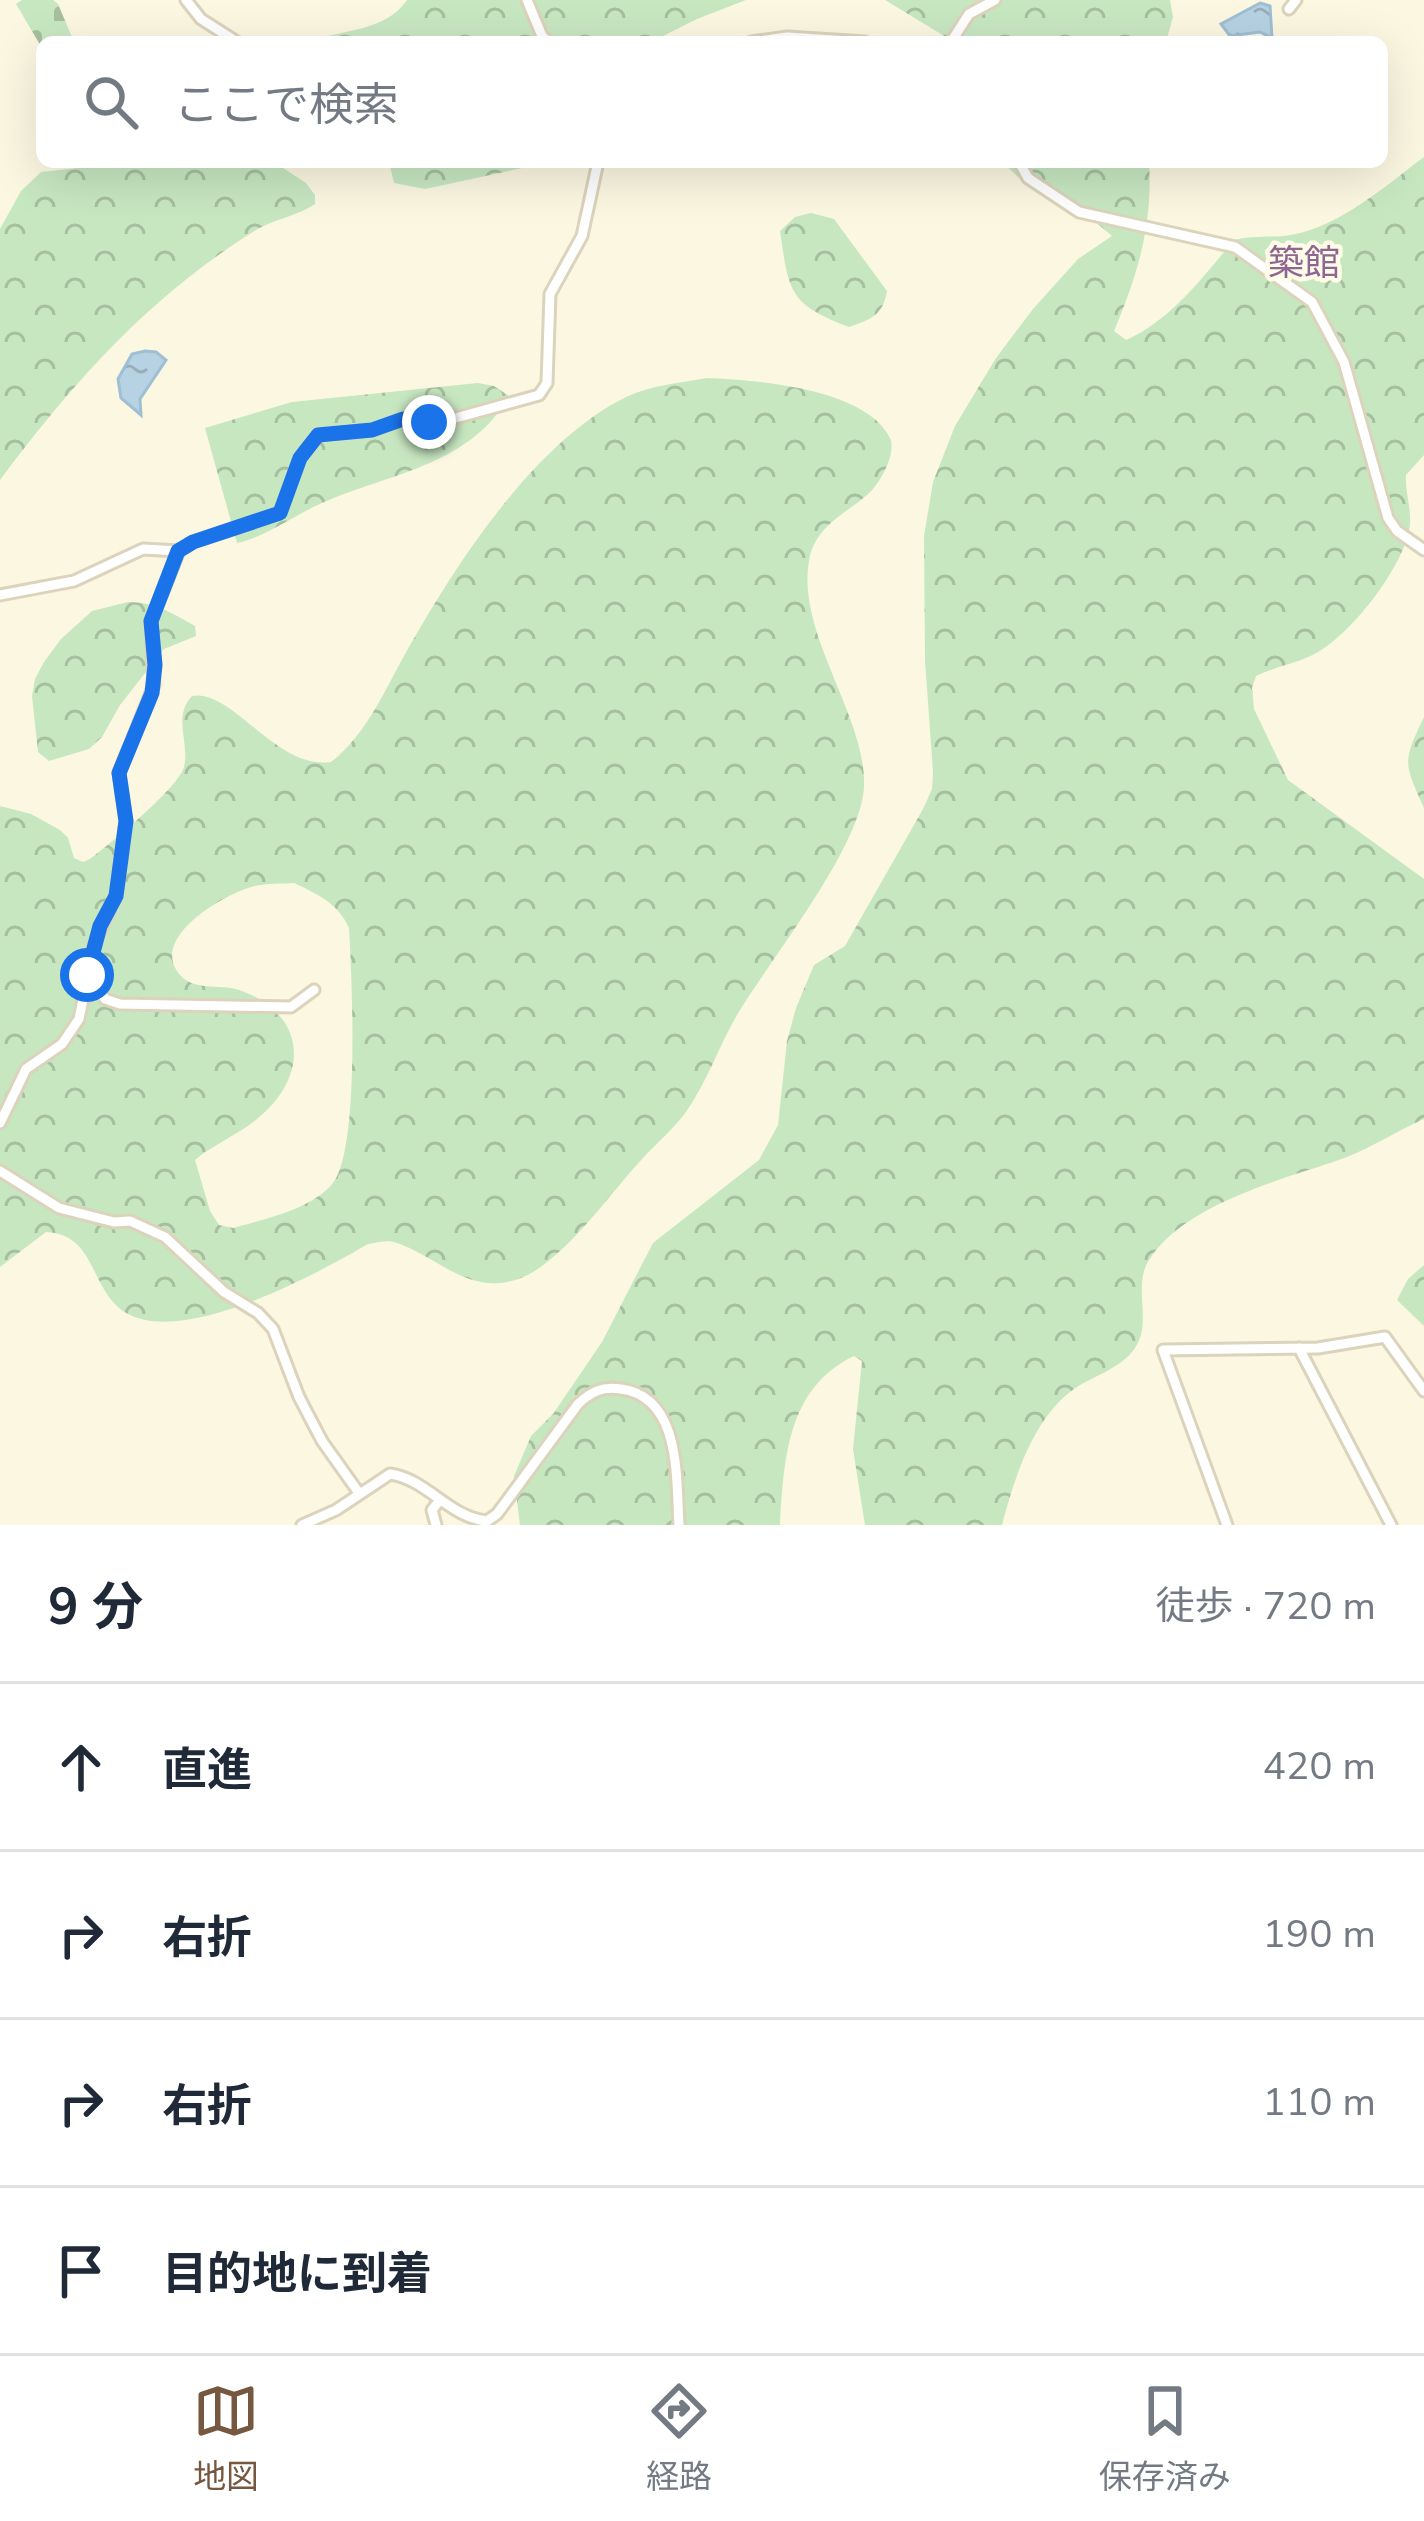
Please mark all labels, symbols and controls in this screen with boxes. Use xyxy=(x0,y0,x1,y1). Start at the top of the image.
search box xyxy=(36,36,1388,168)
icon: search xyxy=(78,69,144,135)
text: ここで検索 xyxy=(174,75,399,136)
district label: 築館 xyxy=(1268,239,1340,288)
route end xyxy=(402,395,456,449)
route start xyxy=(60,948,114,1002)
text: 9 分 xyxy=(48,1572,143,1642)
text: 徒歩 · 720 m xyxy=(1155,1580,1376,1633)
icon: ahead xyxy=(48,1734,114,1800)
text: 直進 xyxy=(162,1740,252,1801)
text: 420 m xyxy=(1262,1740,1376,1793)
icon: right xyxy=(48,1902,114,1968)
text: 右折 xyxy=(162,1908,252,1969)
text: 190 m xyxy=(1262,1908,1376,1961)
icon: right xyxy=(48,2070,114,2136)
text: 右折 xyxy=(162,2076,252,2137)
text: 110 m xyxy=(1262,2076,1376,2129)
icon: arrive xyxy=(48,2238,114,2304)
text: 目的地に到着 xyxy=(162,2244,432,2305)
tab: 地図 xyxy=(193,2378,259,2500)
tab: 経路 xyxy=(646,2378,712,2500)
tab: 保存済み xyxy=(1099,2378,1231,2500)

